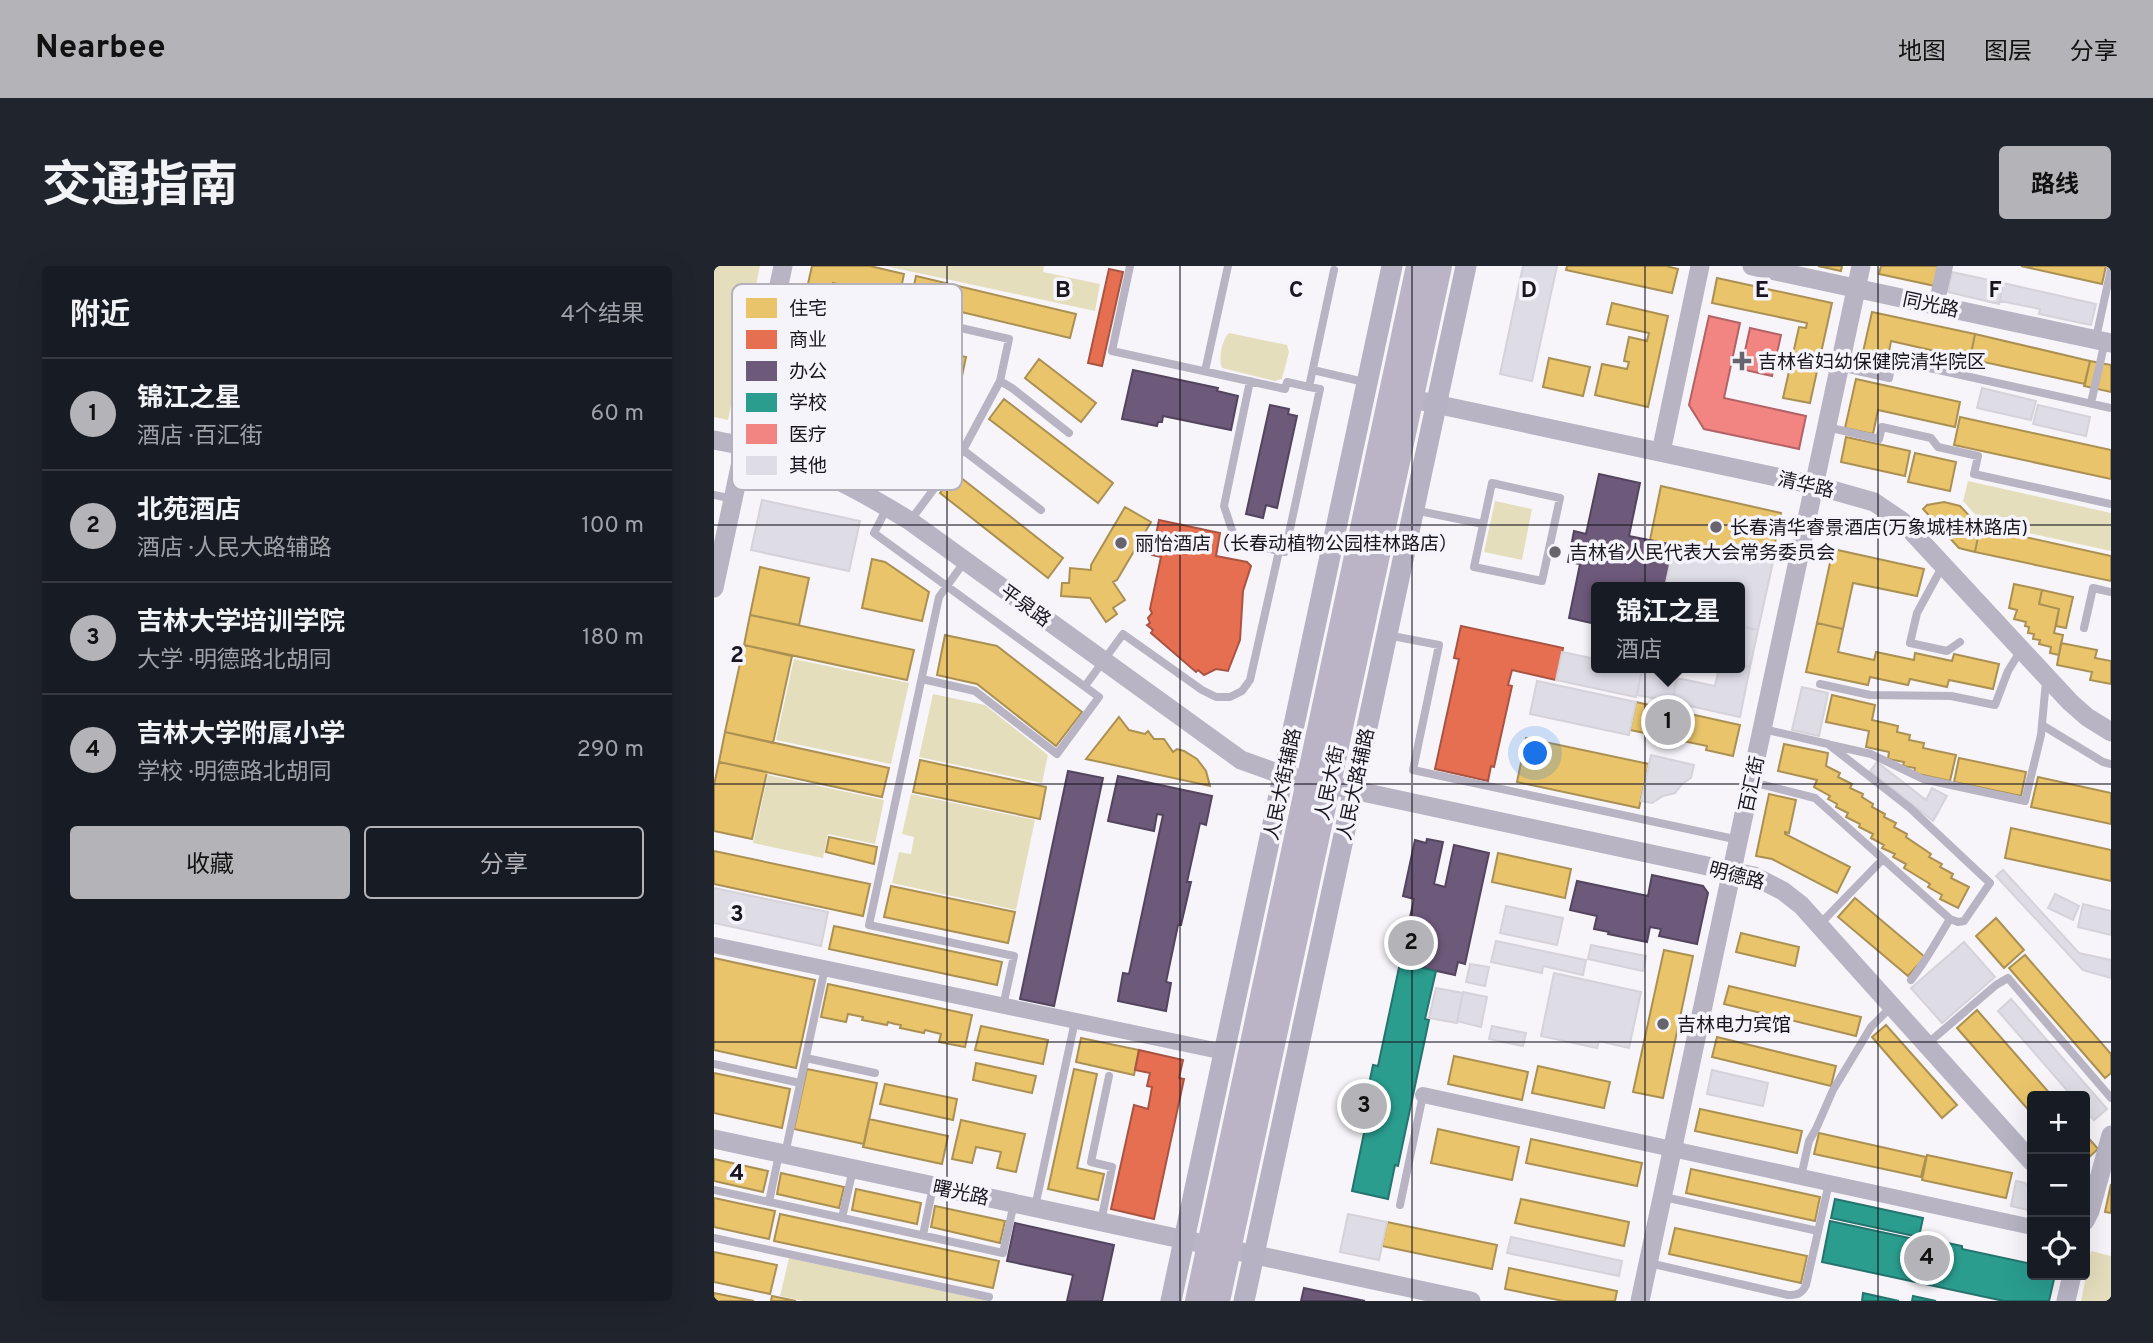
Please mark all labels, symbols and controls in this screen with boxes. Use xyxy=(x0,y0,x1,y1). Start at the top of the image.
text: Nearbee xyxy=(35,28,166,70)
text: 地图 xyxy=(1898,38,1946,68)
text: 图层 xyxy=(1984,38,2032,68)
text: 分享 xyxy=(2070,38,2118,68)
button: 路线 xyxy=(1999,146,2111,219)
text: 交通指南 xyxy=(42,158,238,220)
text: B xyxy=(1055,277,1071,306)
text: C xyxy=(1289,277,1303,306)
text: D xyxy=(1521,277,1537,306)
text: E xyxy=(1755,277,1769,306)
text: F xyxy=(1988,277,2002,306)
legend xyxy=(732,284,962,490)
street label: 同光路 xyxy=(1900,288,1961,324)
text: 附近 xyxy=(70,298,130,335)
text: 住宅 xyxy=(789,298,827,322)
text: 4个结果 xyxy=(561,301,644,330)
text: 商业 xyxy=(789,329,827,353)
marker: 吉林省妇幼保健院清华院区 xyxy=(1732,351,1752,371)
place label: 吉林省妇幼保健院清华院区 xyxy=(1758,351,1986,375)
text: 办公 xyxy=(789,361,827,385)
text: 锦江之星 xyxy=(137,383,241,416)
text: 学校 xyxy=(789,392,827,416)
text: 1 xyxy=(88,400,98,429)
text: 60 m xyxy=(591,400,644,429)
text: 酒店 · 百汇街 xyxy=(137,423,263,452)
text: 医疗 xyxy=(789,424,827,448)
text: 其他 xyxy=(789,455,827,479)
street label: 清华路 xyxy=(1775,468,1836,504)
text: 北苑酒店 xyxy=(137,495,241,528)
text: 2 xyxy=(86,512,100,541)
text: 100 m xyxy=(581,512,644,541)
place label: 长春清华睿景酒店(万象城桂林路店) xyxy=(1730,517,2028,541)
marker: 长春清华睿景酒店(万象城桂林路店) xyxy=(1708,519,1724,535)
place label: 丽怡酒店（长春动植物公园桂林路店） xyxy=(1135,533,1458,557)
text: 酒店 · 人民大路辅路 xyxy=(137,535,332,564)
marker: 丽怡酒店（长春动植物公园桂林路店） xyxy=(1113,535,1129,551)
place label: 吉林省人民代表大会常务委员会 xyxy=(1569,542,1835,566)
marker: 吉林省人民代表大会常务委员会 xyxy=(1547,544,1563,560)
street label: 平泉路 xyxy=(995,580,1055,633)
popup xyxy=(1591,582,1745,673)
text: 锦江之星 xyxy=(1616,597,1720,630)
text: 吉林大学培训学院 xyxy=(137,607,345,640)
text: 3 xyxy=(86,624,100,653)
text: 180 m xyxy=(582,624,644,653)
text: 酒店 xyxy=(1616,637,1662,666)
text: 2 xyxy=(730,642,744,671)
text: 大学 · 明德路北胡同 xyxy=(137,647,332,676)
pin: 1 xyxy=(1645,696,1691,748)
text: 吉林大学附属小学 xyxy=(137,719,345,752)
street label: 人民大街辅路 xyxy=(1260,726,1308,843)
street label: 人民大路辅路 xyxy=(1333,726,1381,843)
text: 4 xyxy=(86,736,100,765)
text: 290 m xyxy=(577,736,644,765)
your location xyxy=(1518,736,1552,770)
street label: 人民大街 xyxy=(1311,744,1351,823)
street label: 百汇街 xyxy=(1735,754,1771,815)
text: 学校 · 明德路北胡同 xyxy=(137,759,332,788)
button: 收藏 xyxy=(70,826,350,899)
button: 分享 xyxy=(364,826,644,899)
street label: 明德路 xyxy=(1706,858,1767,896)
text: 3 xyxy=(730,901,744,930)
pin: 2 xyxy=(1388,917,1434,969)
place label: 吉林电力宾馆 xyxy=(1677,1014,1791,1038)
marker: 吉林电力宾馆 xyxy=(1655,1016,1671,1032)
pin: 3 xyxy=(1341,1080,1387,1132)
map controls xyxy=(2027,1091,2090,1280)
button: + xyxy=(2027,1091,2090,1154)
button: − xyxy=(2027,1154,2090,1217)
text: 4 xyxy=(730,1160,744,1189)
street label: 曙光路 xyxy=(930,1176,991,1212)
button: locate xyxy=(2027,1217,2090,1280)
pin: 4 xyxy=(1904,1232,1950,1284)

